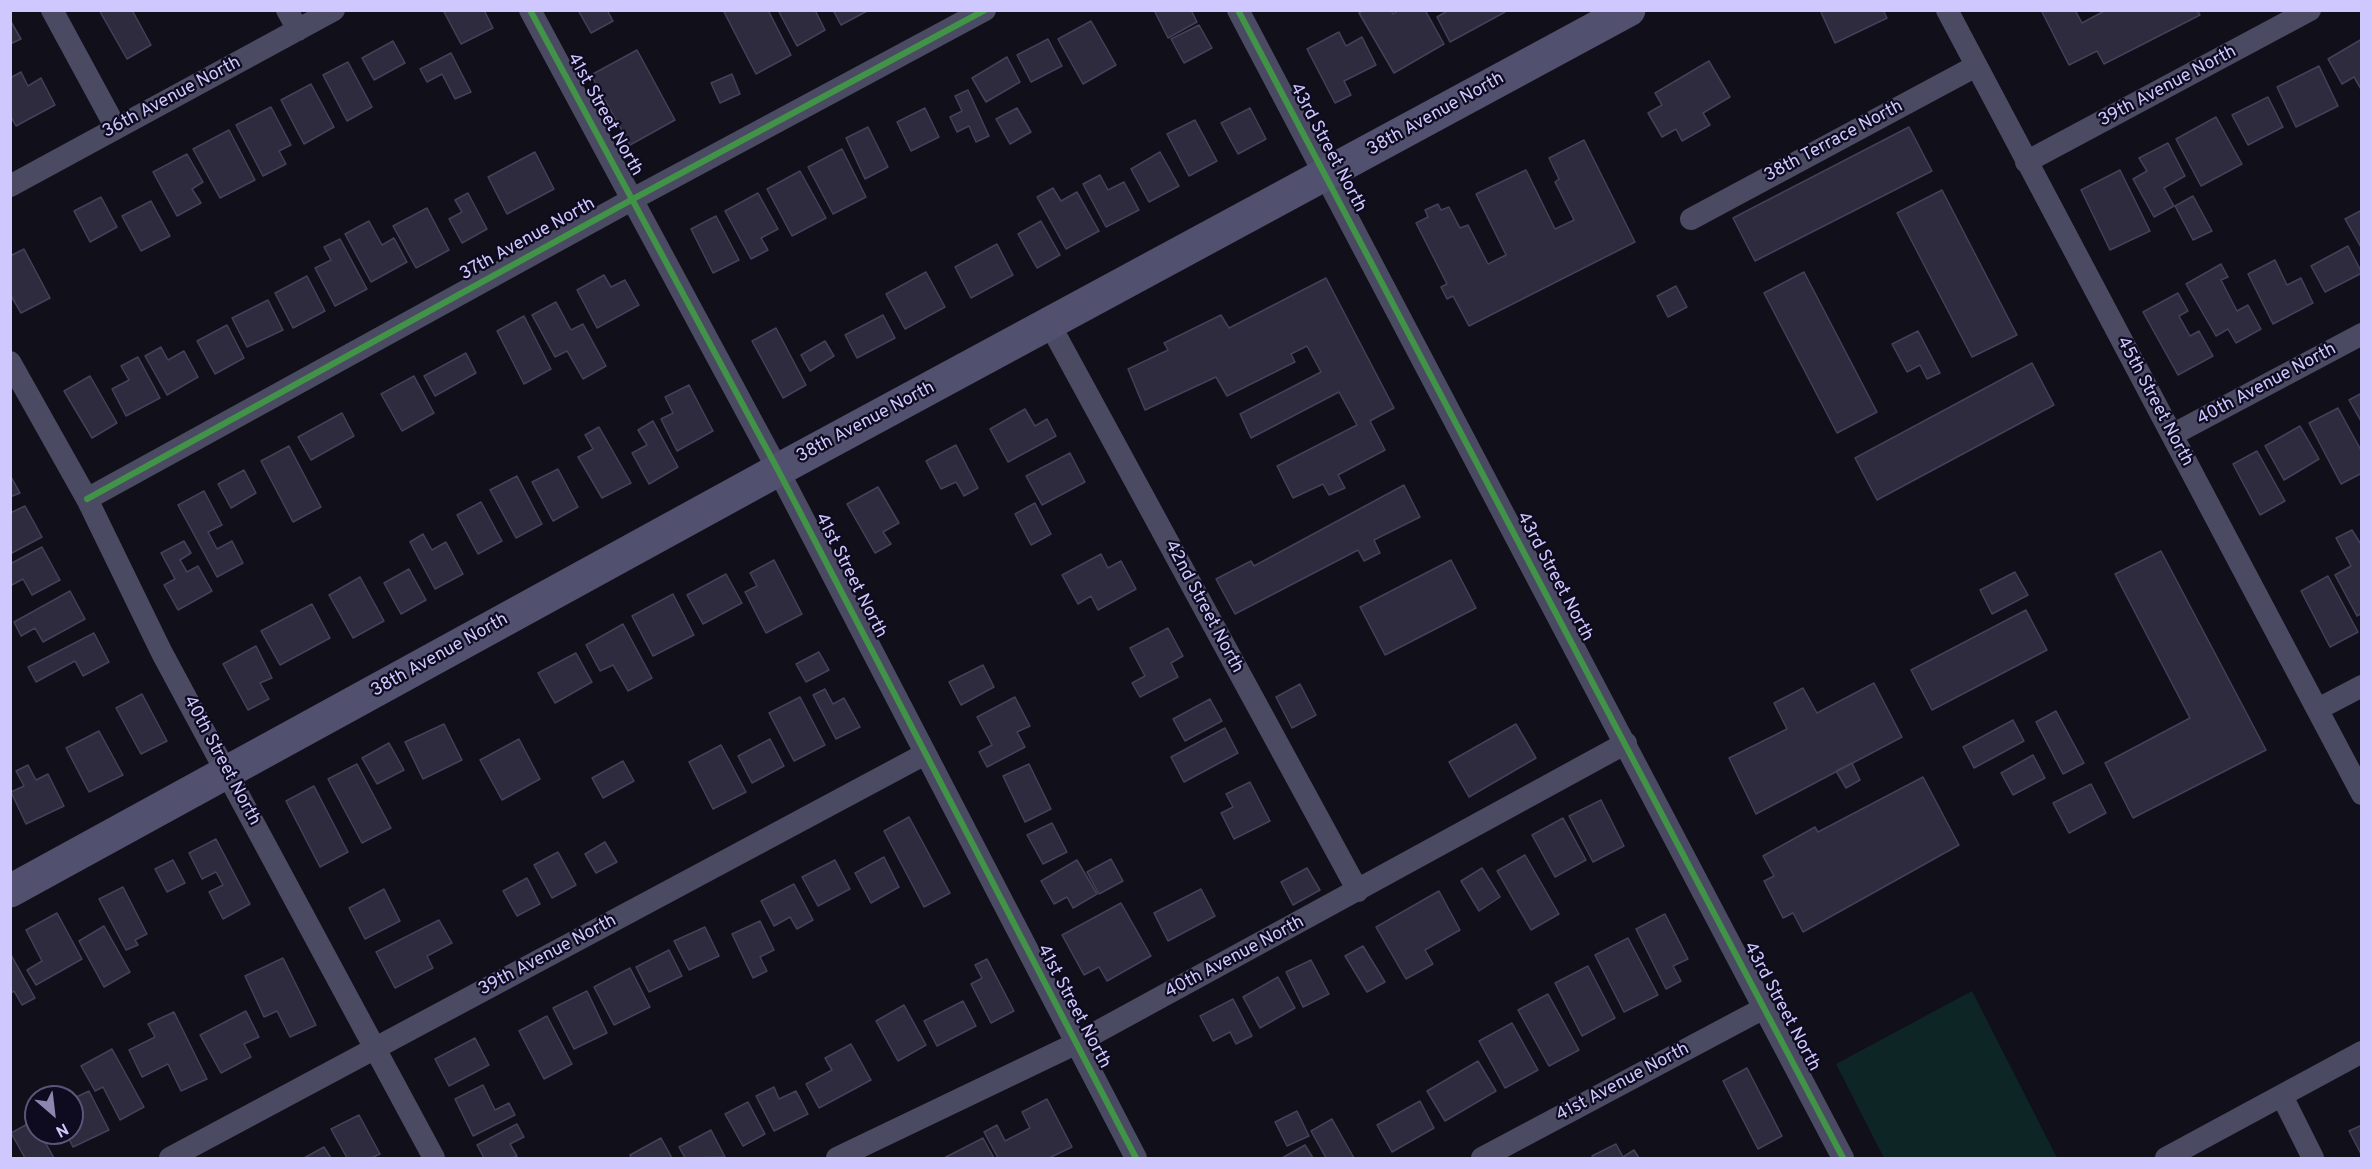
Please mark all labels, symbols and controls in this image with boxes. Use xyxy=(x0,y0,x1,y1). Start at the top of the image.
street label: 39th Avenue North xyxy=(2095,42,2241,132)
street label: 41st Street North xyxy=(561,50,647,180)
street label: 36th Avenue North xyxy=(99,52,245,144)
street label: 38th Avenue North xyxy=(1364,68,1508,162)
street label: 43rd Street North xyxy=(1284,80,1370,216)
street label: 38th Terrace North xyxy=(1761,96,1907,188)
street label: 37th Avenue North xyxy=(457,194,599,286)
street label: 45th Street North xyxy=(2111,334,2197,470)
street label: 40th Avenue North xyxy=(2194,339,2340,431)
street label: 38th Avenue North xyxy=(793,377,939,469)
street label: 43rd Street North xyxy=(1511,509,1597,645)
street label: 41st Street North xyxy=(809,510,891,642)
street label: 42nd Street North xyxy=(1159,537,1247,677)
street label: 38th Avenue North xyxy=(368,609,512,703)
street label: 40th Street North xyxy=(178,692,264,830)
street label: 39th Avenue North xyxy=(475,911,621,1001)
street label: 40th Avenue North xyxy=(1162,912,1308,1004)
street label: 43rd Street North xyxy=(1738,939,1824,1075)
street label: 41st Street North xyxy=(1031,941,1115,1073)
street label: 41st Avenue North xyxy=(1553,1039,1693,1127)
north arrow xyxy=(24,1085,84,1145)
text: N xyxy=(52,1118,71,1141)

